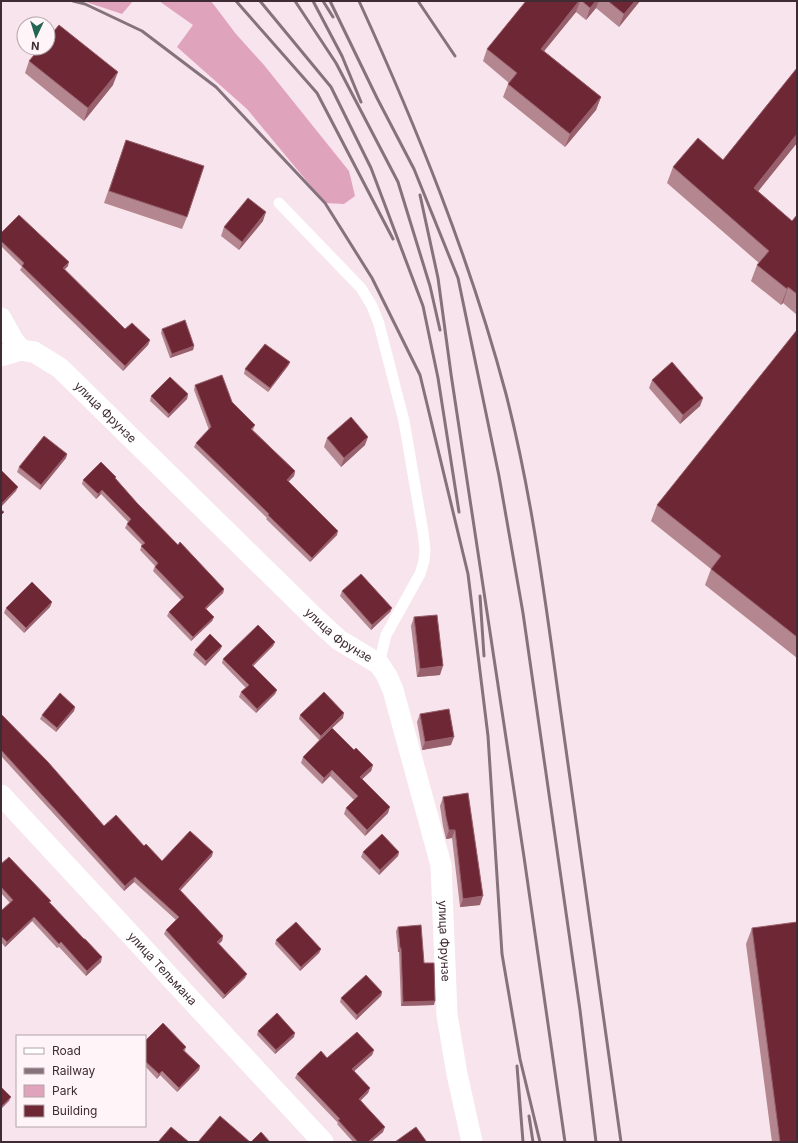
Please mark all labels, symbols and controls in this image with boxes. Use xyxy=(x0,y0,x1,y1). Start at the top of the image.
north arrow xyxy=(16,16,56,56)
text: N xyxy=(31,39,40,53)
street label: улица Фрунзе xyxy=(71,378,140,446)
street label: улица Фрунзе xyxy=(302,604,375,665)
street label: улица Фрунзе xyxy=(435,900,454,982)
street label: улица Тельмана xyxy=(125,929,200,1008)
legend xyxy=(16,1035,146,1127)
text: Road xyxy=(52,1043,81,1058)
text: Railway xyxy=(52,1063,96,1078)
text: Park xyxy=(52,1083,78,1098)
text: Building xyxy=(52,1103,97,1118)

